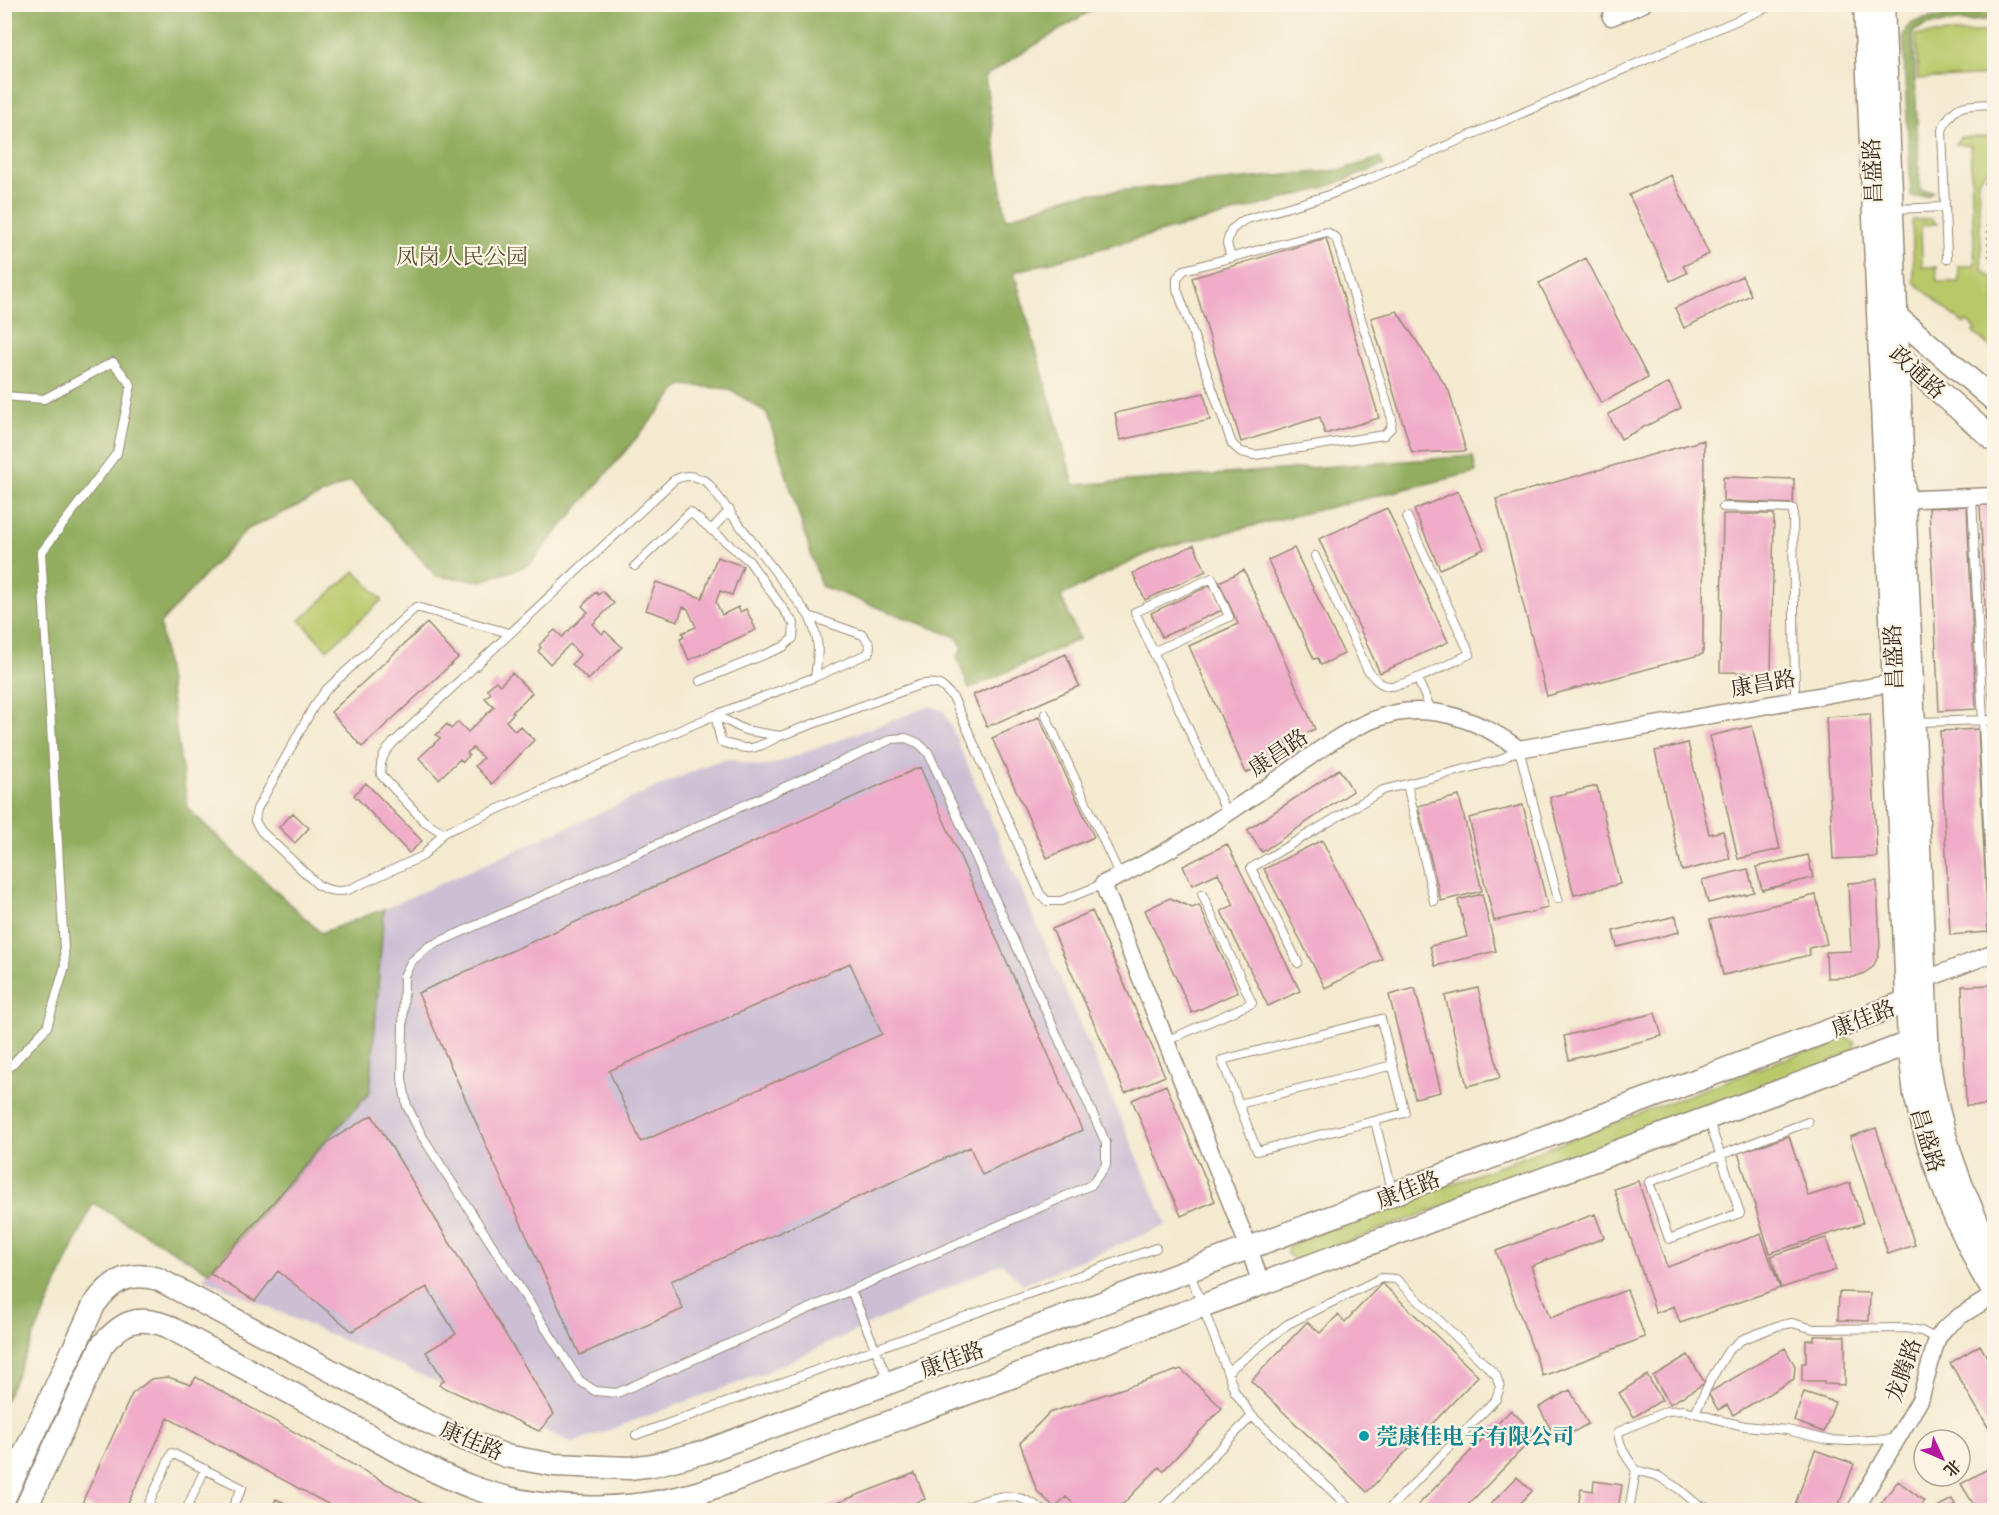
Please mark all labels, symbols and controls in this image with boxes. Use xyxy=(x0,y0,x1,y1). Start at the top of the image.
street label: 昌盛路 xyxy=(1859,137,1888,204)
park label: 凤岗人民公园 xyxy=(396,244,528,271)
street label: 政通路 xyxy=(1883,341,1951,405)
street label: 昌盛路 xyxy=(1880,623,1909,690)
street label: 康昌路 xyxy=(1728,665,1798,704)
street label: 康昌路 xyxy=(1244,724,1314,783)
street label: 康佳路 xyxy=(1828,995,1899,1044)
street label: 昌盛路 xyxy=(1904,1105,1949,1176)
street label: 康佳路 xyxy=(1373,1166,1444,1215)
street label: 龙腾路 xyxy=(1881,1335,1928,1406)
street label: 康佳路 xyxy=(917,1336,988,1384)
street label: 康佳路 xyxy=(436,1416,507,1467)
place label: 莞康佳电子有限公司 xyxy=(1376,1424,1574,1451)
north arrow xyxy=(1912,1428,1972,1488)
marker: 莞康佳电子有限公司 xyxy=(1357,1429,1371,1443)
text: 北 xyxy=(1939,1455,1965,1480)

